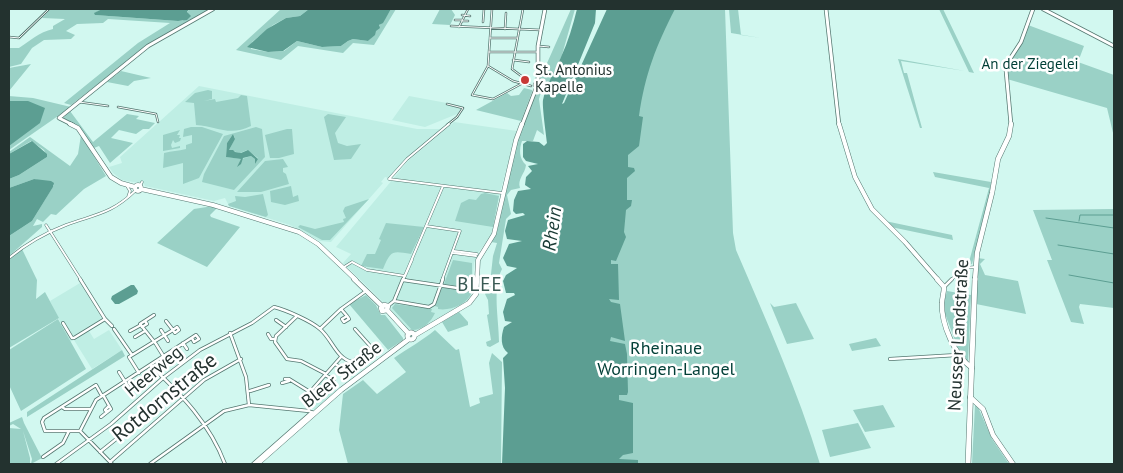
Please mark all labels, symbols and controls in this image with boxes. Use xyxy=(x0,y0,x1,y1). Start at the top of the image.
park label: An der Ziegelei xyxy=(981,56,1079,74)
place label: St. Antonius Kapelle xyxy=(535,62,612,97)
marker: St. Antonius Kapelle xyxy=(519,74,531,86)
water label: Rhein xyxy=(539,205,567,253)
street label: Neusser Landstraße xyxy=(944,258,974,412)
district label: BLEE xyxy=(457,275,503,297)
street label: Bleer Straße xyxy=(298,337,386,413)
park label: Rheinaue Worringen-Langel xyxy=(597,338,735,380)
street label: Heerweg xyxy=(121,342,187,402)
street label: Rotdornstraße xyxy=(107,348,223,448)

